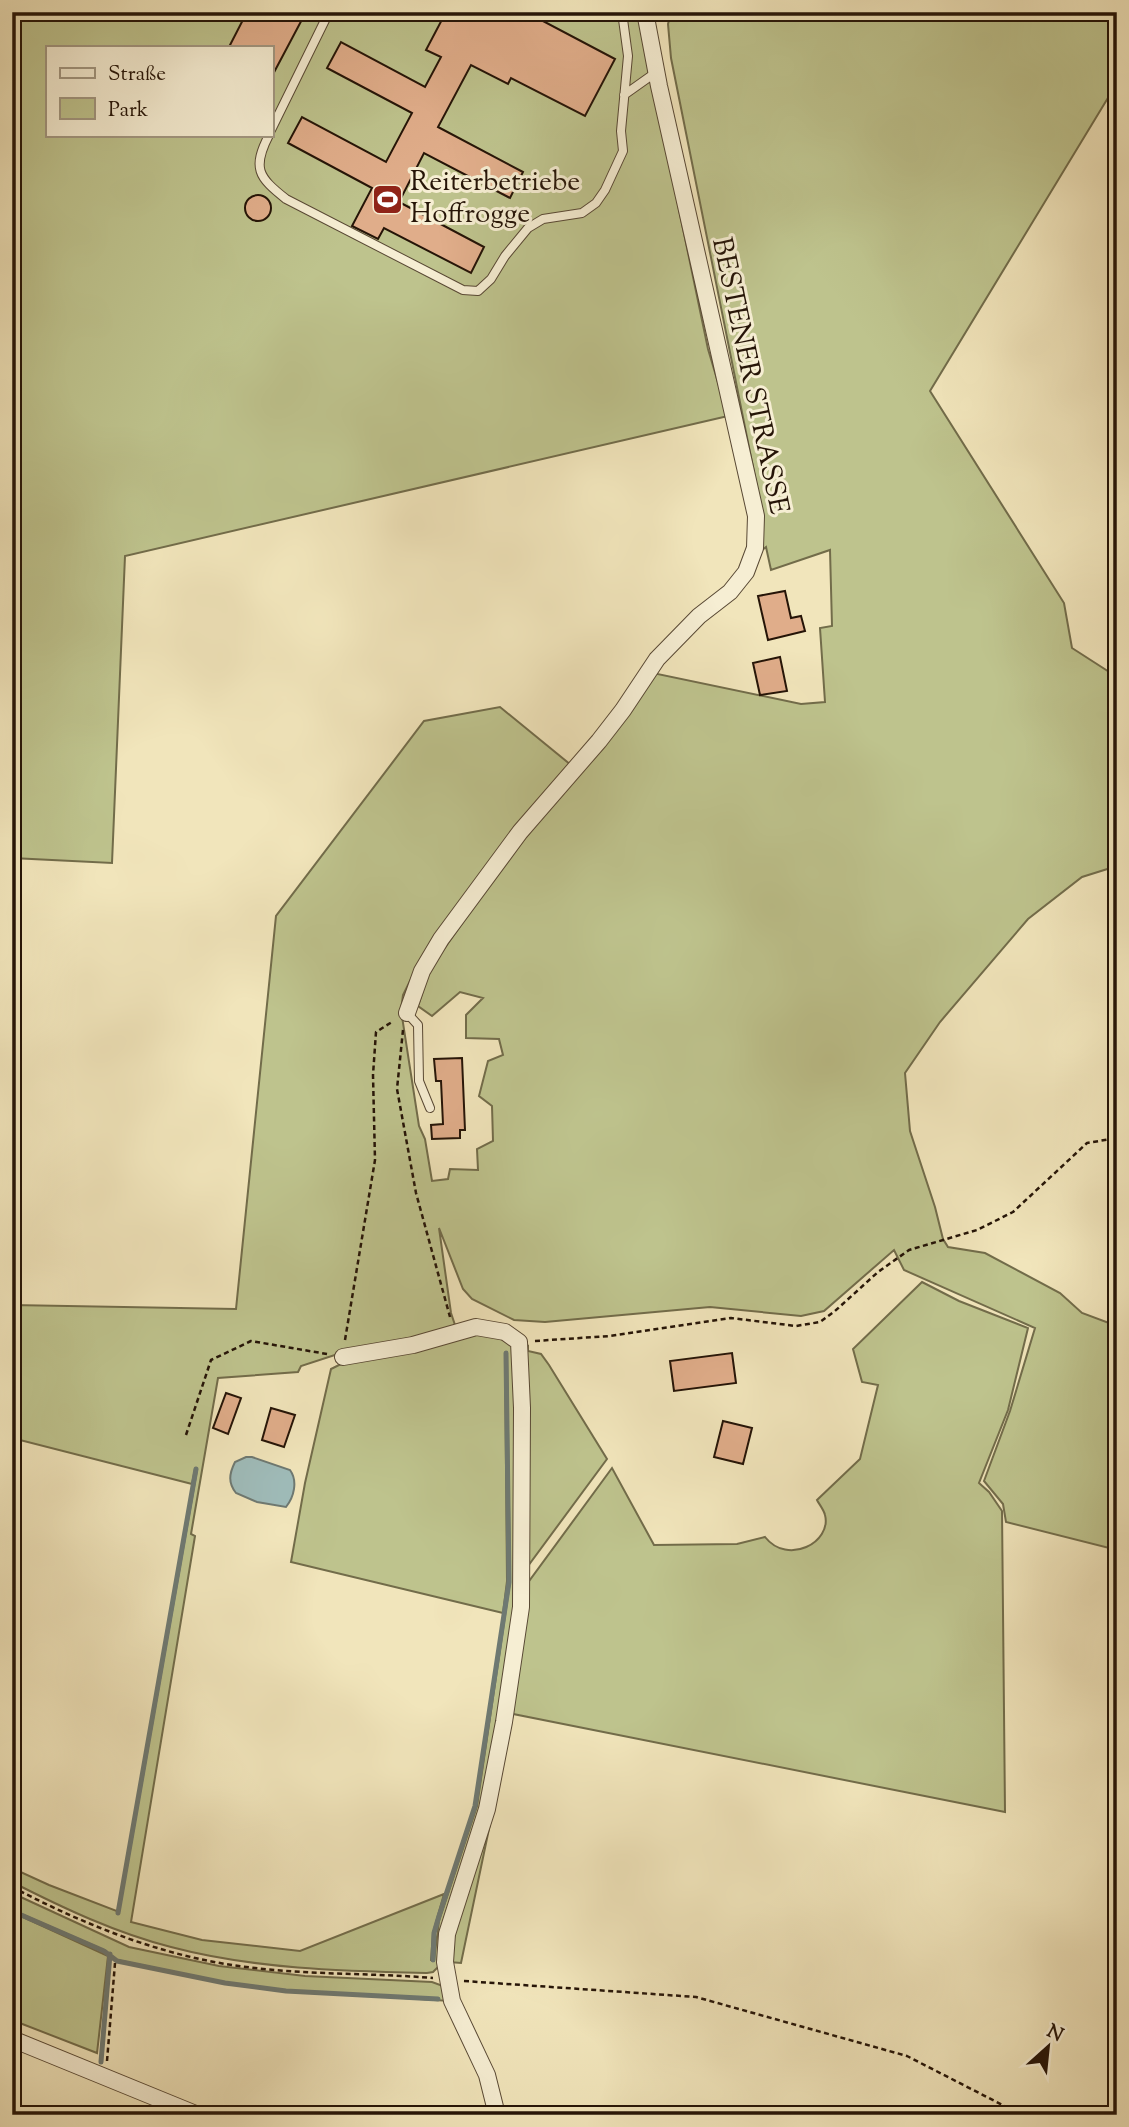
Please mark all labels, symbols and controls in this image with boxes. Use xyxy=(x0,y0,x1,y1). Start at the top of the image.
legend xyxy=(46,46,273,136)
text: Straße xyxy=(108,60,166,90)
text: Park xyxy=(108,96,149,126)
place label: Reiterbetriebe Hoffrogge xyxy=(410,163,580,235)
sports icon: Reiterbetriebe Hoffrogge xyxy=(370,182,404,216)
street label: BESTENER STRASSE xyxy=(700,234,798,518)
north arrow xyxy=(1014,2011,1084,2082)
text: N xyxy=(1042,2019,1067,2050)

